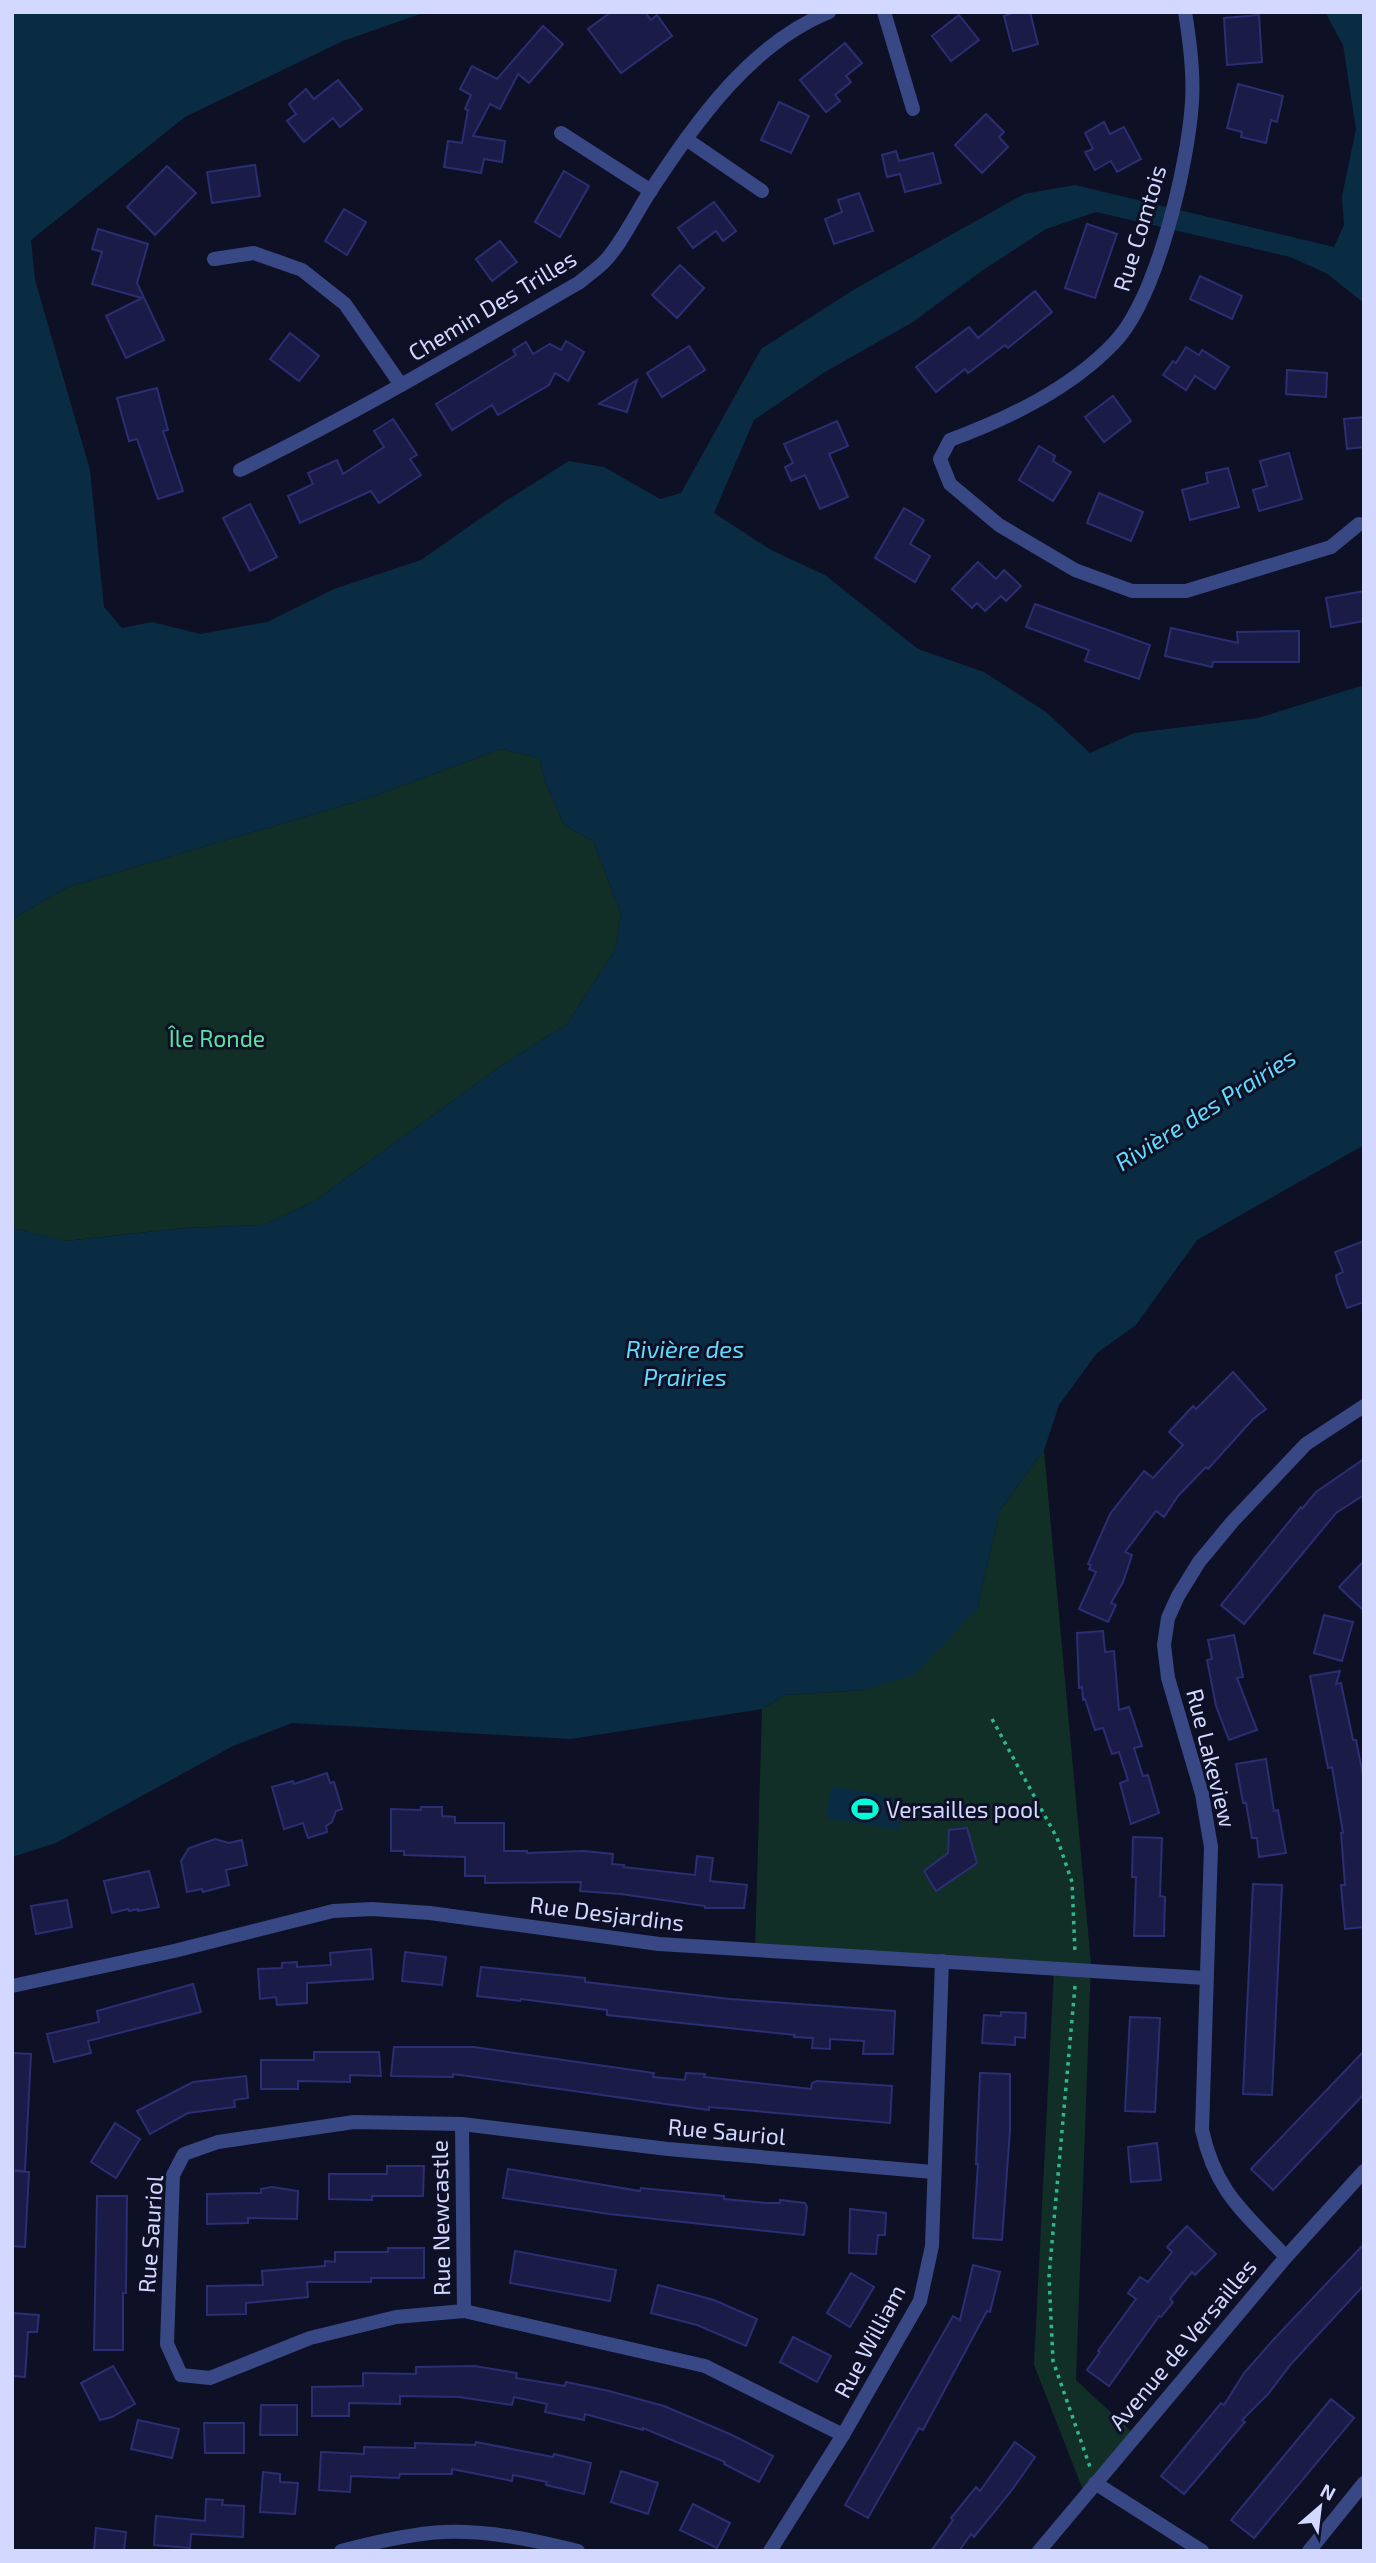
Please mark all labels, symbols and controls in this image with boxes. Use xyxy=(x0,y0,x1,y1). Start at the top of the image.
street label: Rue Comtois xyxy=(1107,162,1171,294)
street label: Chemin Des Trilles xyxy=(403,244,581,366)
park label: Île Ronde xyxy=(168,1024,265,1052)
water label: Rivière des Prairies xyxy=(1109,1042,1301,1176)
water label: Rivière des Prairies xyxy=(626,1334,744,1391)
street label: Rue Lakeview xyxy=(1181,1686,1243,1830)
sports icon: Versailles pool xyxy=(850,1794,880,1824)
place label: Versailles pool xyxy=(886,1795,1040,1823)
street label: Rue Desjardins xyxy=(528,1890,686,1936)
street label: Rue Sauriol xyxy=(667,2112,787,2150)
street label: Rue Newcastle xyxy=(425,2140,455,2296)
street label: Rue Sauriol xyxy=(132,2174,168,2294)
street label: Avenue de Versailles xyxy=(1102,2253,1262,2435)
street label: Rue William xyxy=(827,2280,911,2402)
north arrow xyxy=(1285,2472,1355,2542)
text: N xyxy=(1317,2478,1340,2505)

